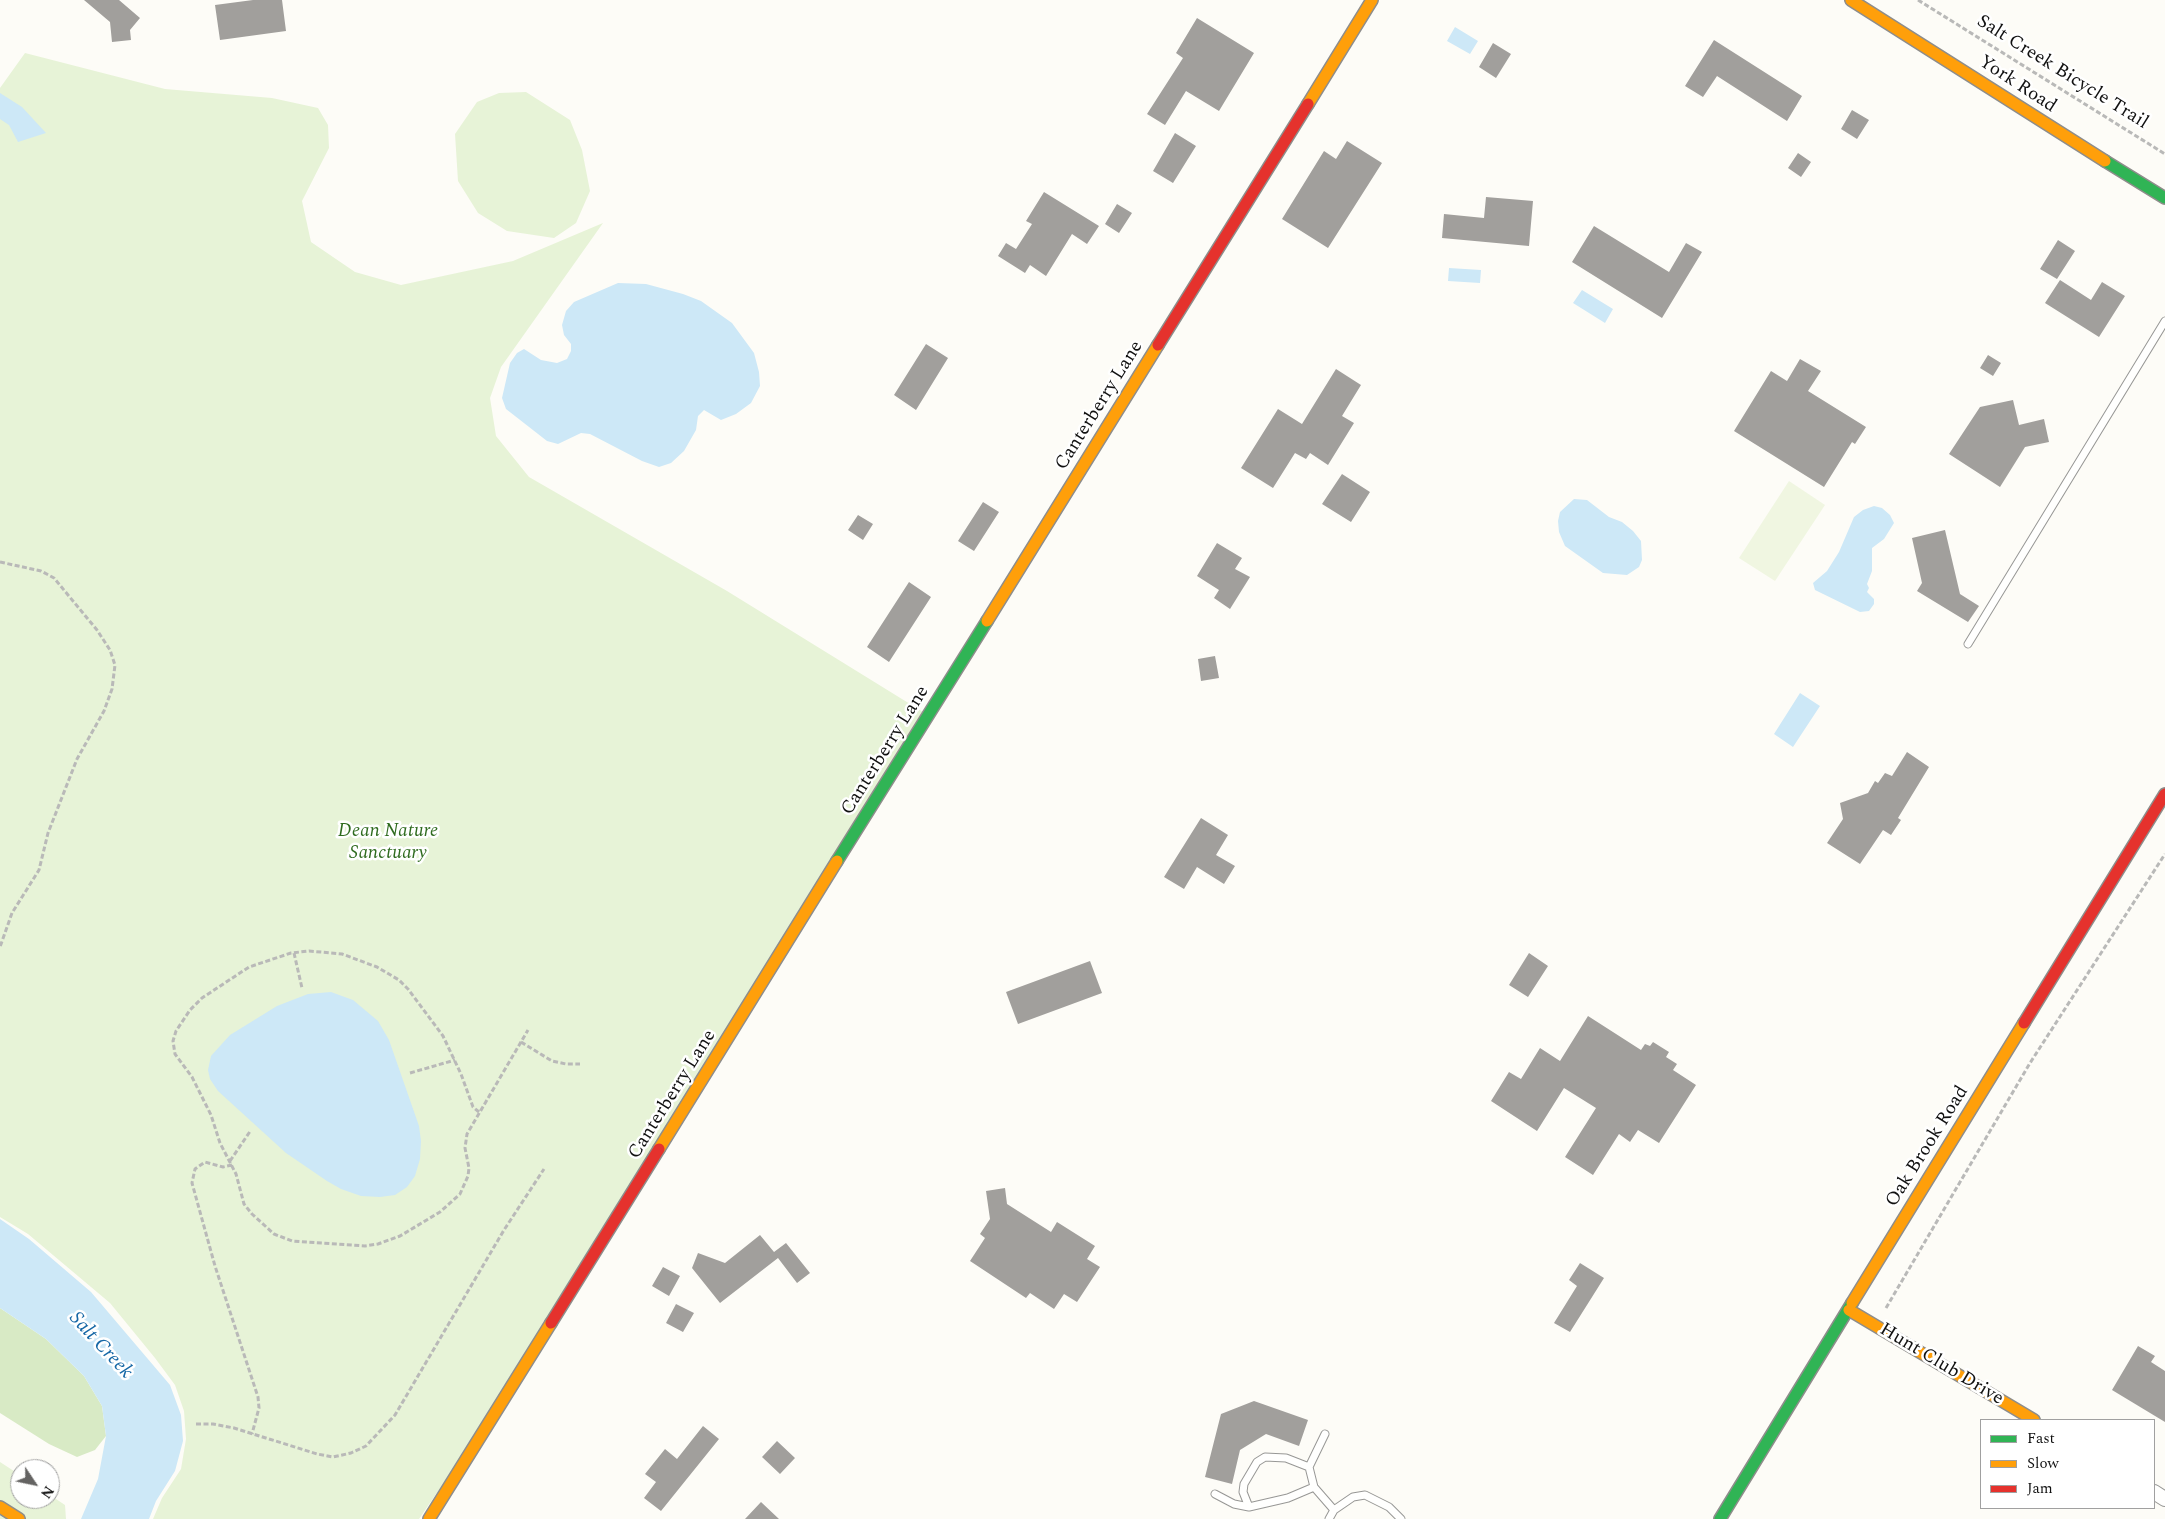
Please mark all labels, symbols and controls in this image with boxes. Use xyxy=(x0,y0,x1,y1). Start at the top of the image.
street label: Salt Creek Bicycle Trail xyxy=(1972,11,2152,135)
street label: York Road xyxy=(1974,51,2060,119)
street label: Canterberry Lane xyxy=(1051,337,1149,475)
street label: Canterberry Lane xyxy=(837,682,935,820)
park label: Dean Nature Sanctuary xyxy=(338,821,438,865)
street label: Canterberry Lane xyxy=(624,1026,722,1164)
street label: Oak Brook Road xyxy=(1882,1082,1974,1212)
water label: Salt Creek xyxy=(63,1308,137,1384)
street label: Hunt Club Drive xyxy=(1875,1319,2007,1411)
legend xyxy=(1980,1419,2155,1509)
text: Fast xyxy=(2027,1427,2055,1450)
text: Slow xyxy=(2027,1452,2059,1475)
north arrow xyxy=(10,1459,60,1509)
text: Jam xyxy=(2027,1477,2053,1500)
text: N xyxy=(35,1481,59,1503)

